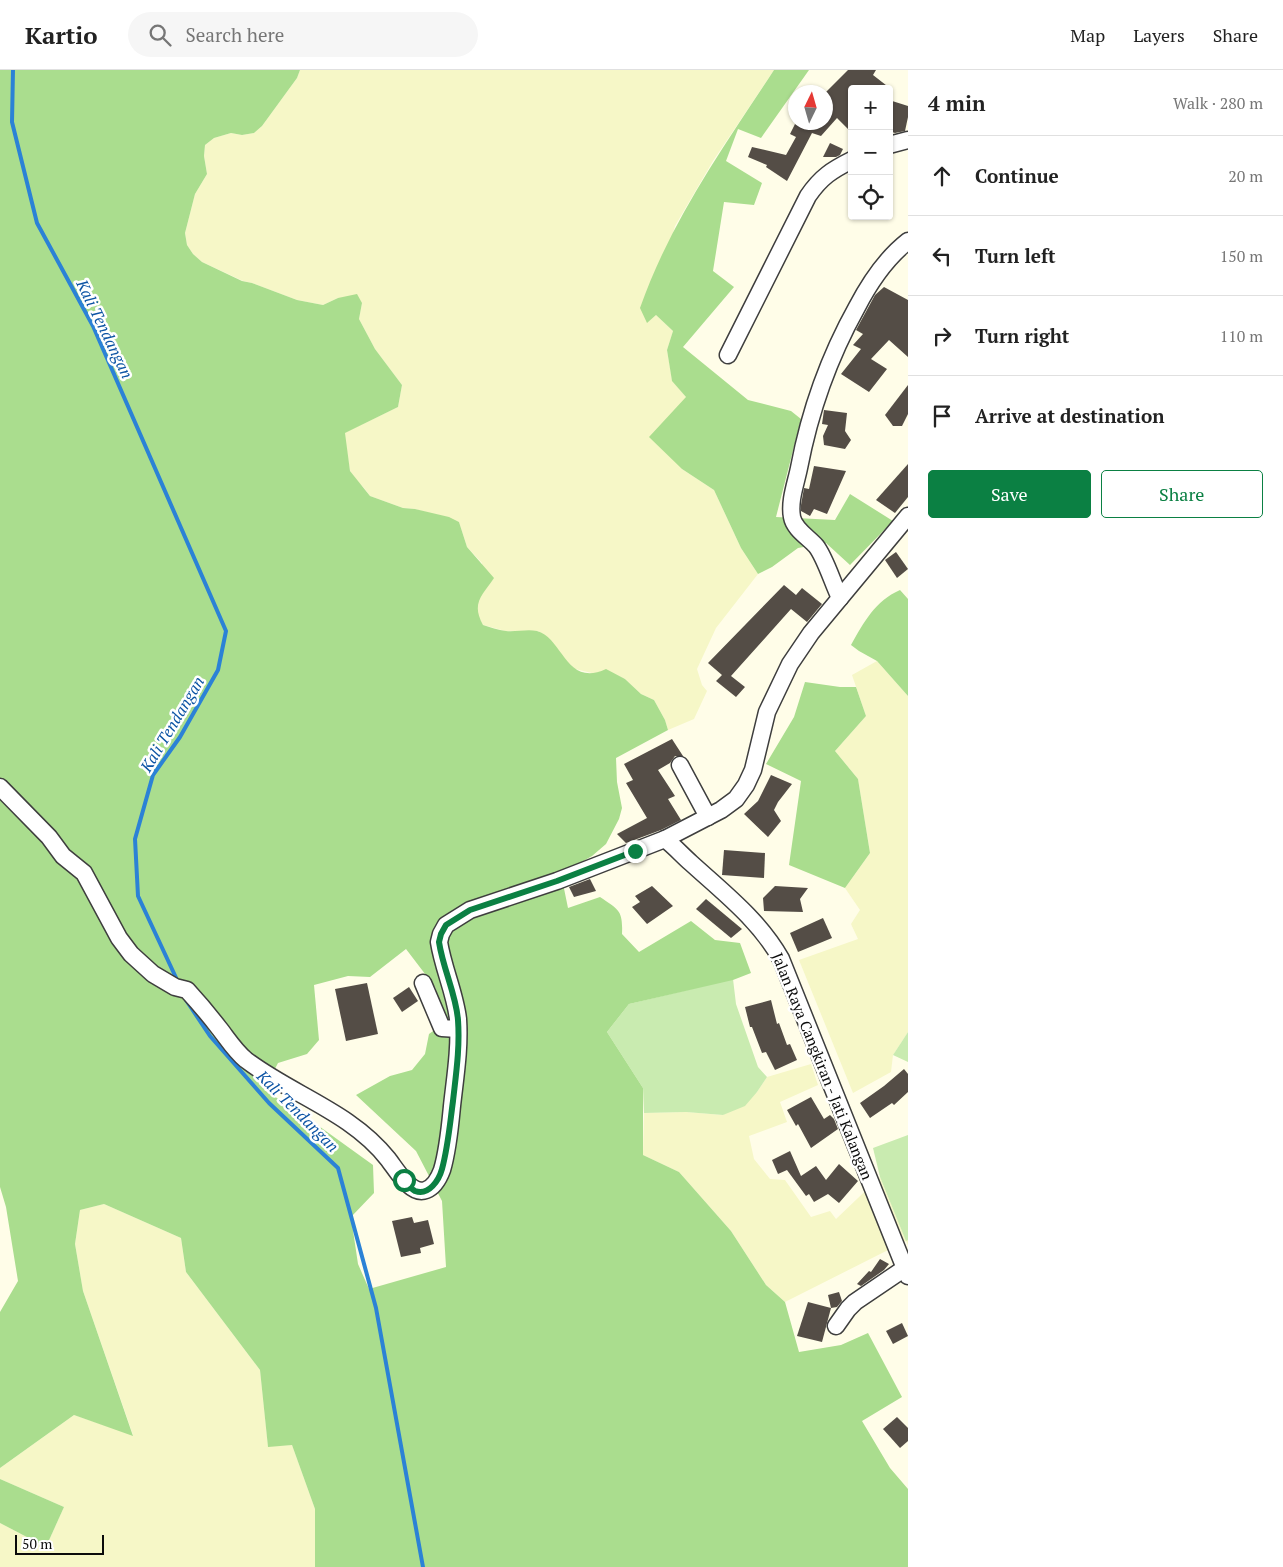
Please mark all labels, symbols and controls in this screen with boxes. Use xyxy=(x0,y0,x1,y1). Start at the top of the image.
search box xyxy=(128,12,478,57)
text: Kartio xyxy=(25,19,98,51)
icon: search xyxy=(146,21,174,49)
text: Search here xyxy=(186,22,284,47)
text: Map xyxy=(1070,23,1105,47)
text: Layers xyxy=(1133,23,1185,47)
text: Share xyxy=(1213,23,1258,47)
north arrow xyxy=(788,85,833,130)
map controls xyxy=(848,85,893,220)
button: + xyxy=(848,85,893,130)
text: 4 min xyxy=(928,89,985,117)
text: Walk · 280 m xyxy=(1173,92,1263,114)
button: − xyxy=(848,130,893,175)
icon: ahead xyxy=(928,162,956,190)
text: Continue xyxy=(975,163,1059,188)
text: 20 m xyxy=(1228,165,1263,187)
button: locate xyxy=(848,175,893,220)
icon: left xyxy=(928,242,956,270)
text: Turn left xyxy=(975,243,1056,268)
text: 150 m xyxy=(1220,245,1263,267)
water label: Kali Tendangan xyxy=(71,275,138,382)
icon: right xyxy=(928,322,956,350)
text: Turn right xyxy=(975,323,1069,348)
text: 110 m xyxy=(1220,325,1263,347)
icon: arrive xyxy=(928,402,956,430)
text: Arrive at destination xyxy=(975,403,1164,428)
button: Save xyxy=(928,470,1091,518)
button: Share xyxy=(1101,470,1263,518)
water label: Kali Tendangan xyxy=(134,672,209,777)
route end xyxy=(624,840,647,863)
street label: Jalan Raya Cangkiran - Jati Kalangan xyxy=(768,949,878,1183)
water label: Kali Tendangan xyxy=(251,1064,344,1157)
route start xyxy=(393,1169,416,1192)
scale bar xyxy=(15,1532,104,1555)
text: 50 m xyxy=(22,1534,52,1553)

